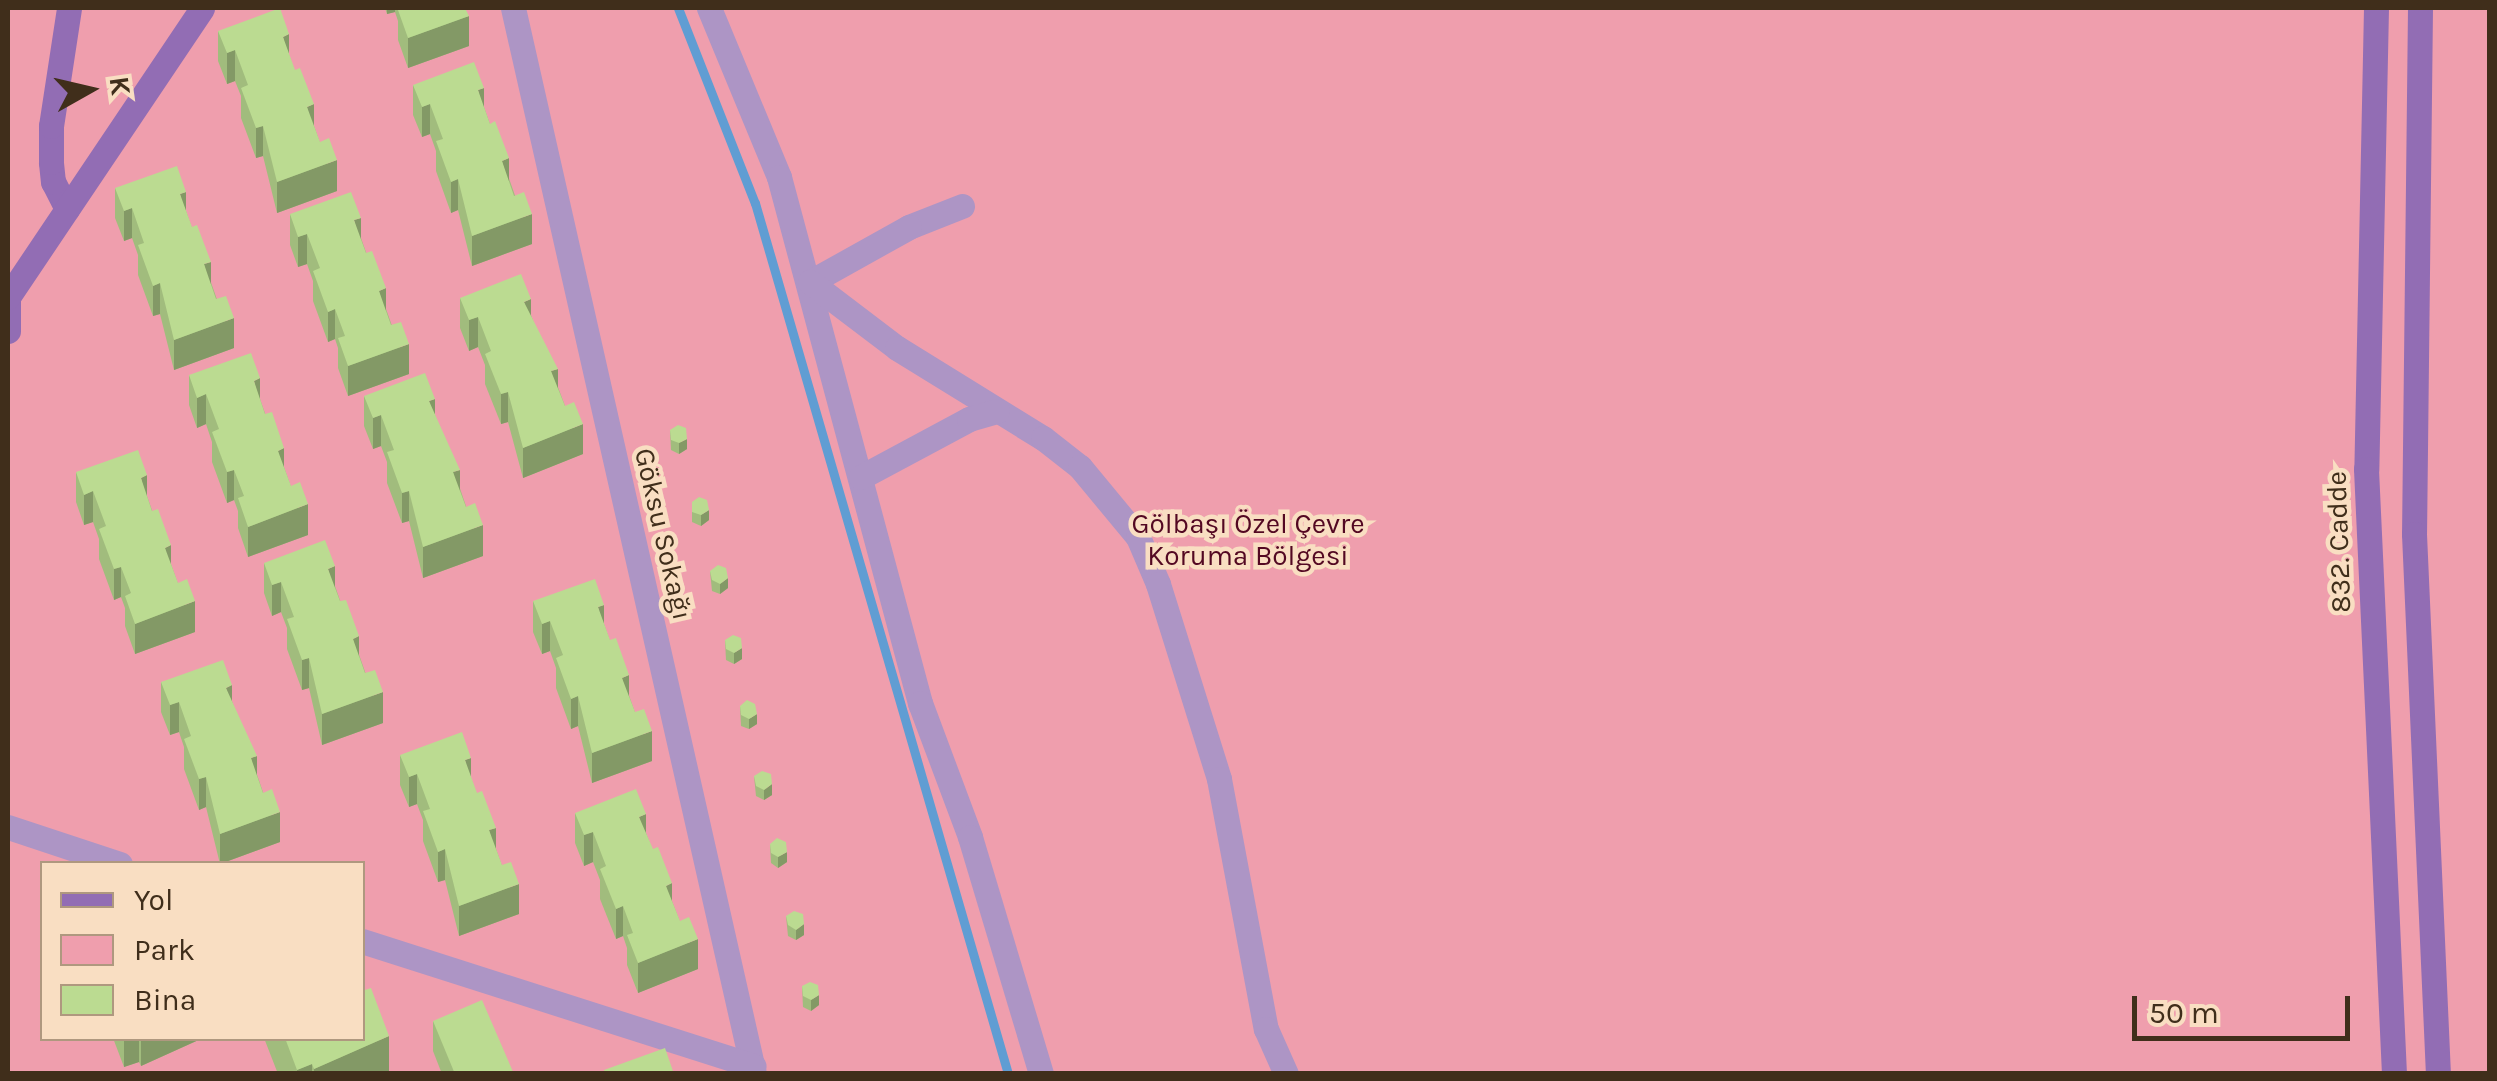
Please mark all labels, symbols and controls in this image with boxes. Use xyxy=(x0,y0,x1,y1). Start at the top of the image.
north arrow xyxy=(40,40,140,140)
text: K xyxy=(103,74,138,97)
street label: Göksu Sokağı xyxy=(627,445,699,623)
street label: 832. Cadde xyxy=(2320,471,2358,613)
park label: Gölbaşı Özel Çevre Koruma Bölgesi xyxy=(1131,507,1365,573)
legend xyxy=(40,861,365,1041)
text: Yol xyxy=(134,882,173,918)
text: Park xyxy=(134,932,195,968)
scale bar xyxy=(2137,976,2354,1038)
text: Bina xyxy=(134,982,196,1018)
text: 50 m xyxy=(2149,995,2219,1031)

